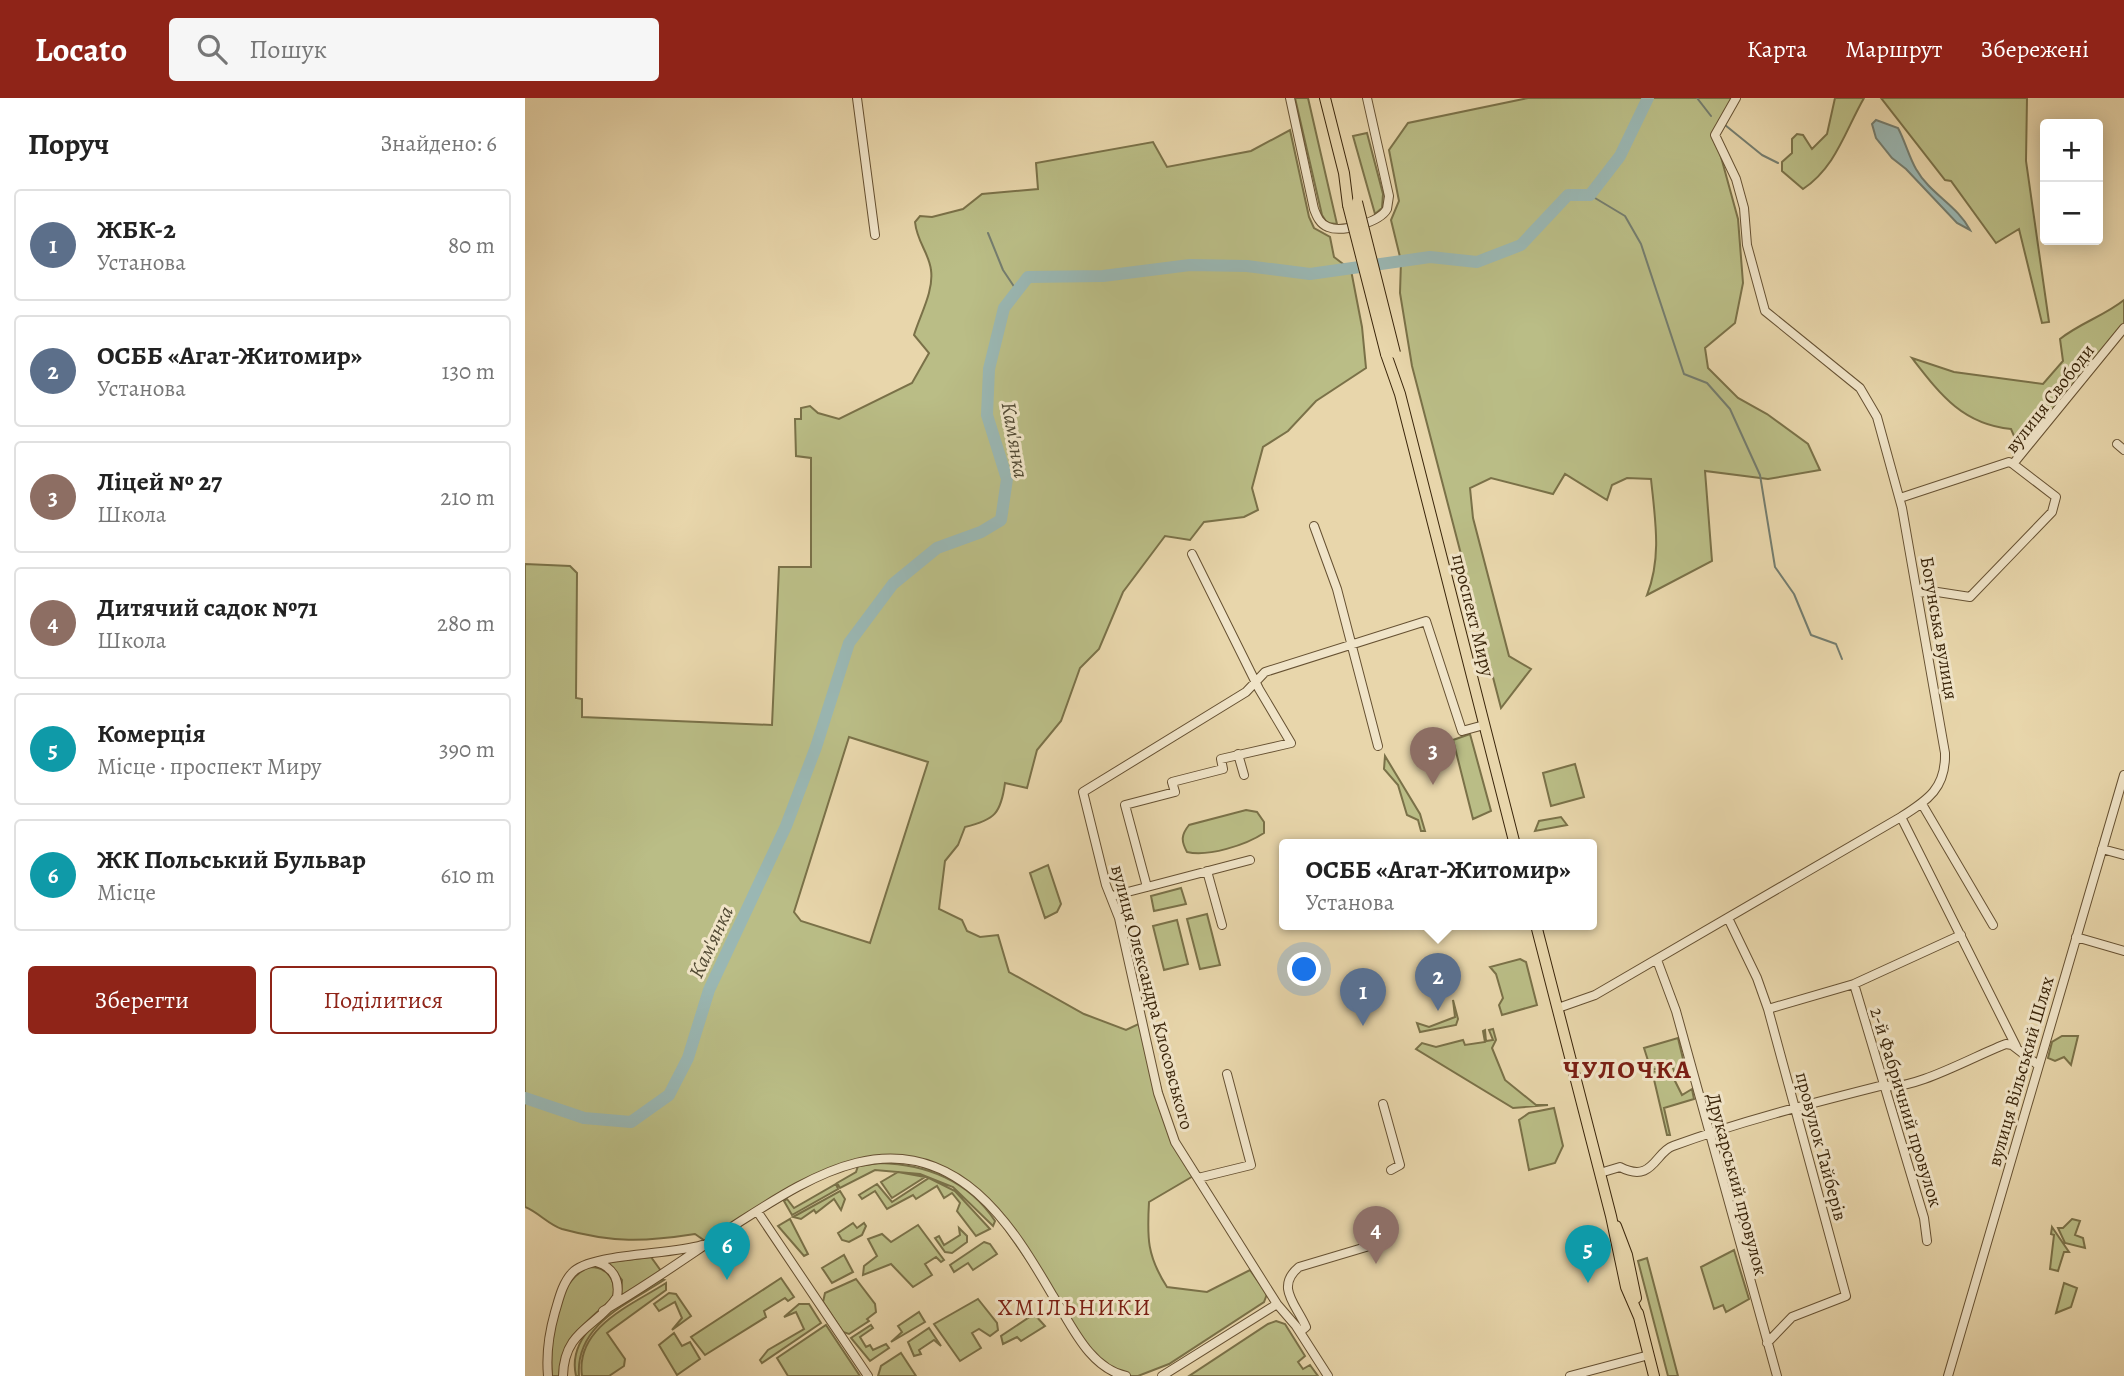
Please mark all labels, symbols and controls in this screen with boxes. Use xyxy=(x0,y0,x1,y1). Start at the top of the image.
search box xyxy=(169,18,659,81)
text: Locato xyxy=(35,27,127,72)
icon: search xyxy=(193,30,231,68)
text: Пошук xyxy=(249,32,327,67)
text: Карта xyxy=(1747,33,1807,65)
text: Маршрут xyxy=(1845,33,1942,65)
text: Збережені xyxy=(1980,33,2089,65)
map controls xyxy=(2040,119,2103,245)
button: + xyxy=(2040,119,2103,182)
text: Поруч xyxy=(28,124,109,164)
text: Знайдено: 6 xyxy=(380,128,497,159)
button: − xyxy=(2040,182,2103,245)
text: ЖБК-2 xyxy=(97,212,176,247)
text: 1 xyxy=(49,230,57,261)
text: 80 m xyxy=(448,230,495,261)
text: Установа xyxy=(97,247,186,278)
text: ОСББ «Агат-Житомир» xyxy=(97,338,362,373)
street label: вулиця Свободи xyxy=(1999,339,2101,459)
text: 2 xyxy=(47,356,59,387)
text: 130 m xyxy=(442,356,495,387)
text: Установа xyxy=(97,373,186,404)
water label: Кам'янка xyxy=(995,400,1036,481)
text: Ліцей № 27 xyxy=(97,464,222,499)
text: 3 xyxy=(48,482,58,513)
text: 210 m xyxy=(440,482,495,513)
text: Школа xyxy=(97,499,166,530)
street label: проспект Миру xyxy=(1445,551,1501,680)
street label: Богунська вулиця xyxy=(1914,555,1964,702)
text: Дитячий садок №71 xyxy=(97,590,318,625)
text: 4 xyxy=(48,608,58,639)
text: 280 m xyxy=(437,608,495,639)
text: Школа xyxy=(97,625,166,656)
text: Комерція xyxy=(97,716,206,751)
pin: 3 xyxy=(1410,727,1456,785)
text: 5 xyxy=(48,734,58,765)
text: 390 m xyxy=(439,734,495,765)
text: Місце · проспект Миру xyxy=(97,751,322,782)
popup xyxy=(1279,839,1597,930)
text: ЖК Польський Бульвар xyxy=(97,842,366,877)
text: ОСББ «Агат-Житомир» xyxy=(1305,852,1571,887)
text: 6 xyxy=(48,860,58,891)
text: 610 m xyxy=(441,860,495,891)
street label: вулиця Олександра Клосовського xyxy=(1104,862,1200,1133)
text: Місце xyxy=(97,877,156,908)
text: Установа xyxy=(1305,887,1394,918)
water label: Кам'янка xyxy=(682,901,740,983)
your location xyxy=(1287,952,1321,986)
pin: 2 xyxy=(1415,953,1461,1011)
button: Зберегти xyxy=(28,966,256,1034)
button: Поділитися xyxy=(270,966,497,1034)
pin: 1 xyxy=(1340,968,1386,1026)
street label: вулиця Вільський Шлях xyxy=(1981,973,2061,1169)
street label: 2-й Фабричний провулок xyxy=(1863,1004,1949,1210)
district label: ЧУЛОЧКА xyxy=(1563,1052,1693,1087)
street label: провулок Тайберів xyxy=(1789,1069,1853,1224)
street label: Друкарський провулок xyxy=(1700,1090,1774,1279)
pin: 4 xyxy=(1353,1206,1399,1264)
pin: 6 xyxy=(704,1222,750,1280)
pin: 5 xyxy=(1565,1225,1611,1283)
district label: ХМІЛЬНИКИ xyxy=(997,1292,1153,1323)

